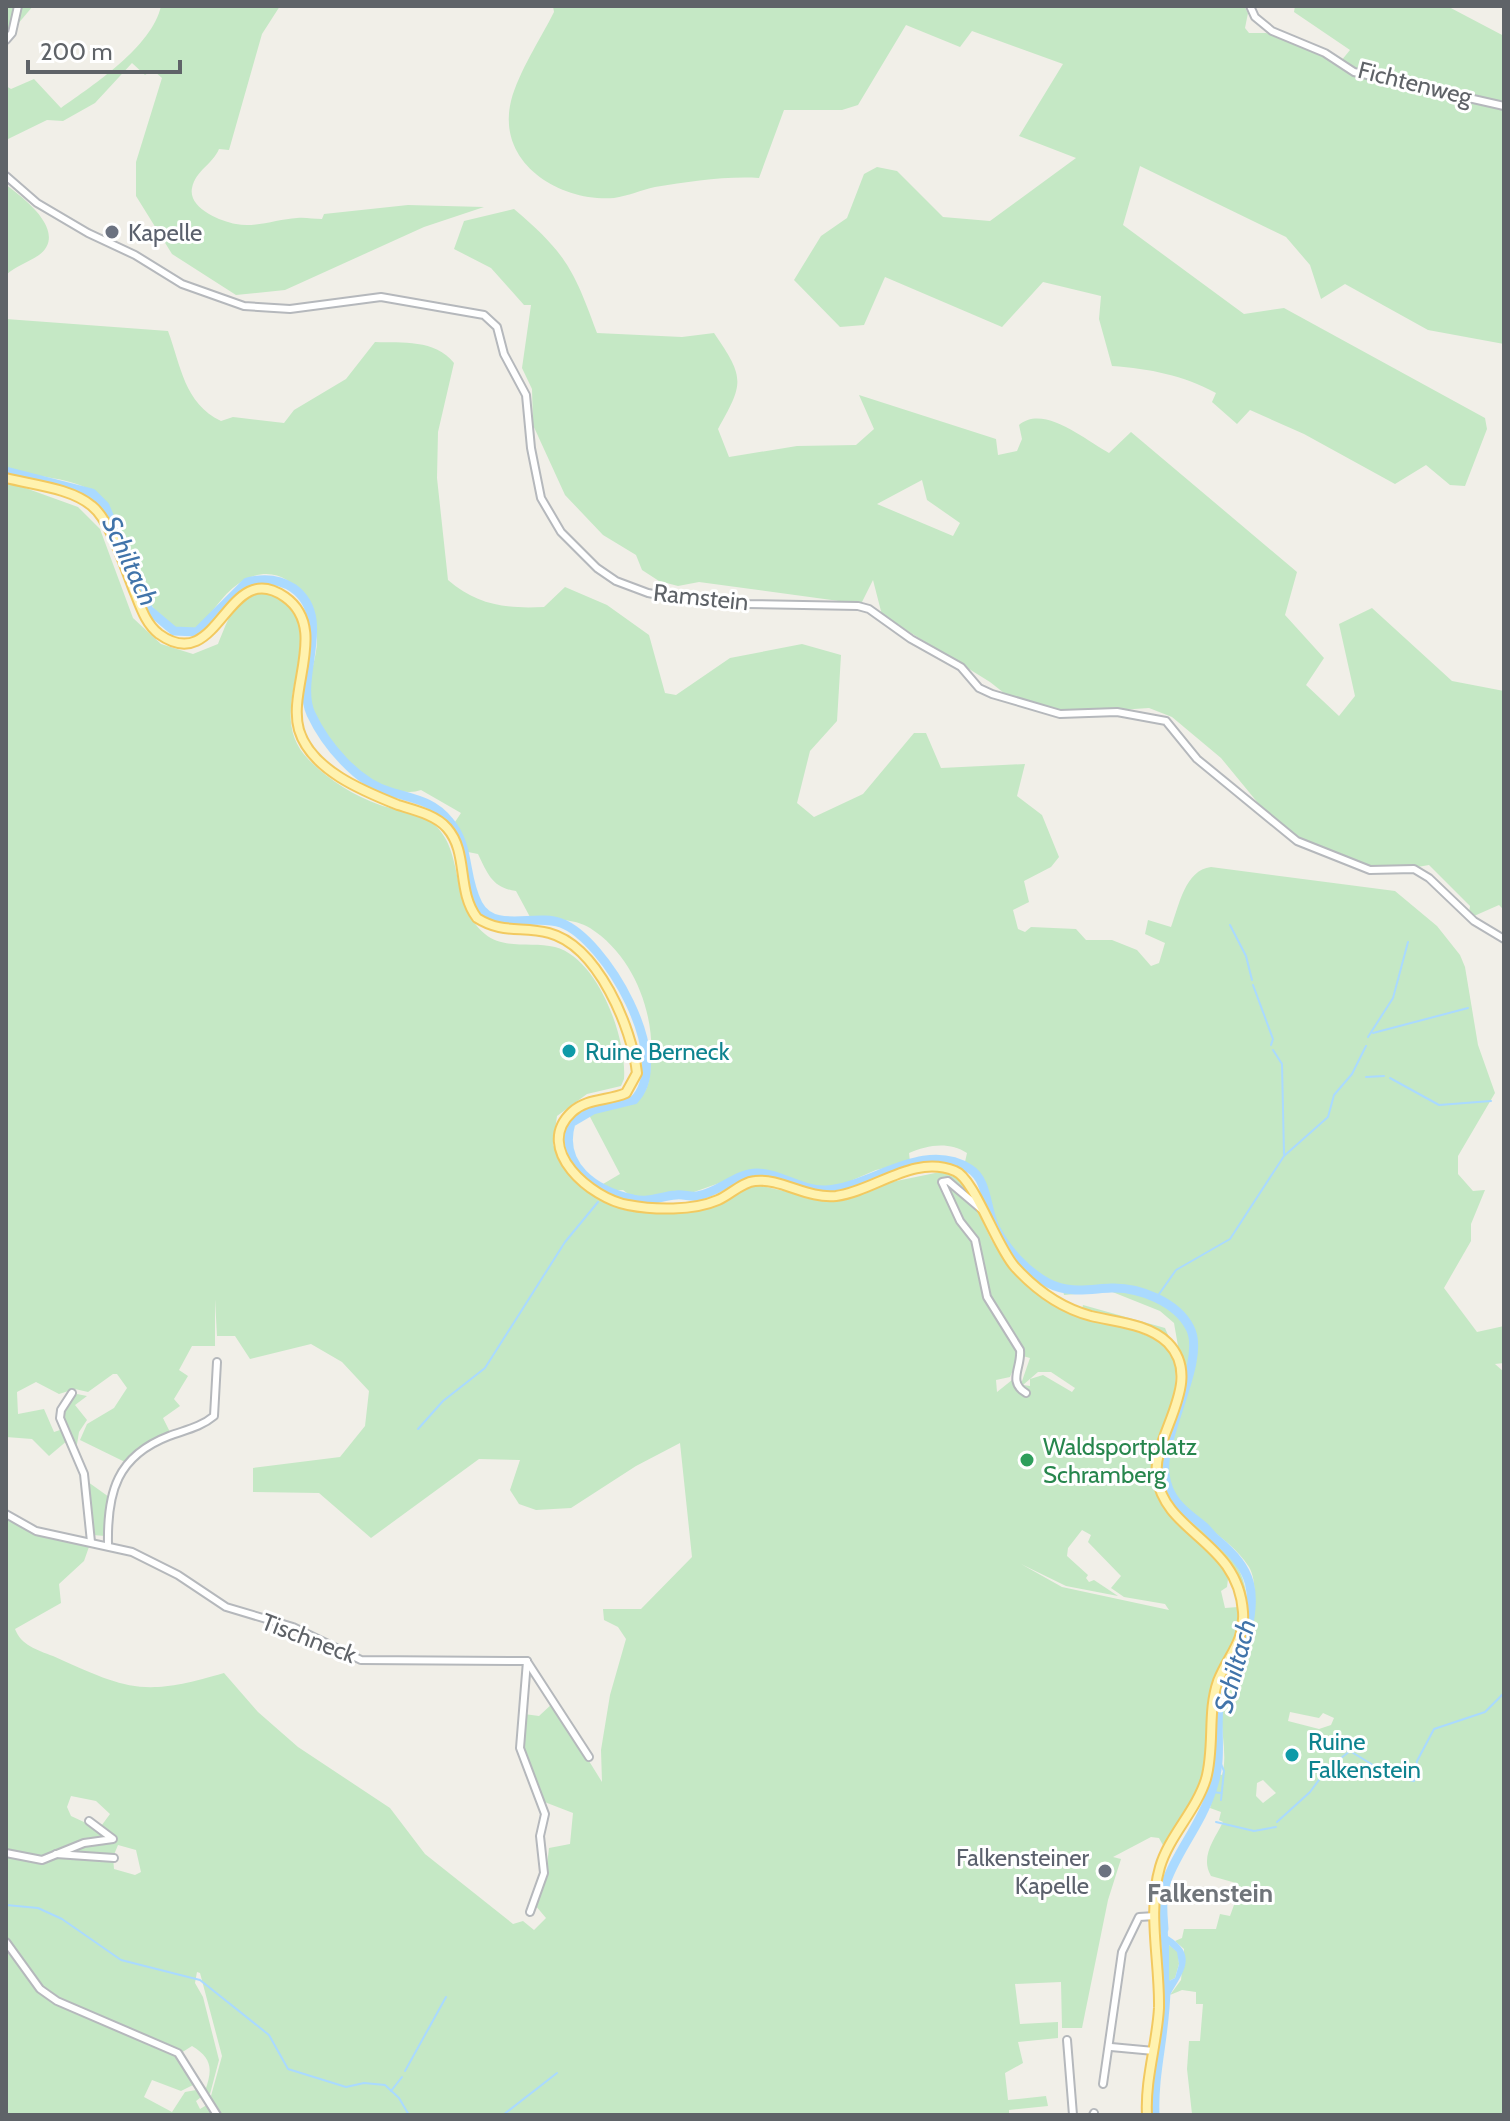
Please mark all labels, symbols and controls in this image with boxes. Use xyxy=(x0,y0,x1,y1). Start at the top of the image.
scale bar xyxy=(28,24,180,74)
text: 200 m xyxy=(40,37,113,66)
street label: Fichtenweg xyxy=(1355,55,1476,111)
place label: Kapelle xyxy=(128,218,202,247)
marker: Kapelle xyxy=(103,223,121,241)
water label: Schiltach xyxy=(95,511,165,611)
street label: Ramstein xyxy=(652,578,750,616)
place label: Ruine Berneck xyxy=(585,1037,730,1066)
marker: Ruine Berneck xyxy=(560,1042,578,1060)
place label: Waldsportplatz Schramberg xyxy=(1043,1432,1197,1489)
marker: Waldsportplatz Schramberg xyxy=(1018,1451,1036,1469)
street label: Tischneck xyxy=(258,1607,361,1669)
water label: Schiltach xyxy=(1207,1616,1263,1716)
place label: Ruine Falkenstein xyxy=(1308,1727,1421,1784)
marker: Ruine Falkenstein xyxy=(1283,1746,1301,1764)
place label: Falkensteiner Kapelle xyxy=(956,1843,1089,1900)
marker: Falkensteiner Kapelle xyxy=(1096,1862,1114,1880)
district label: Falkenstein xyxy=(1147,1877,1273,1909)

